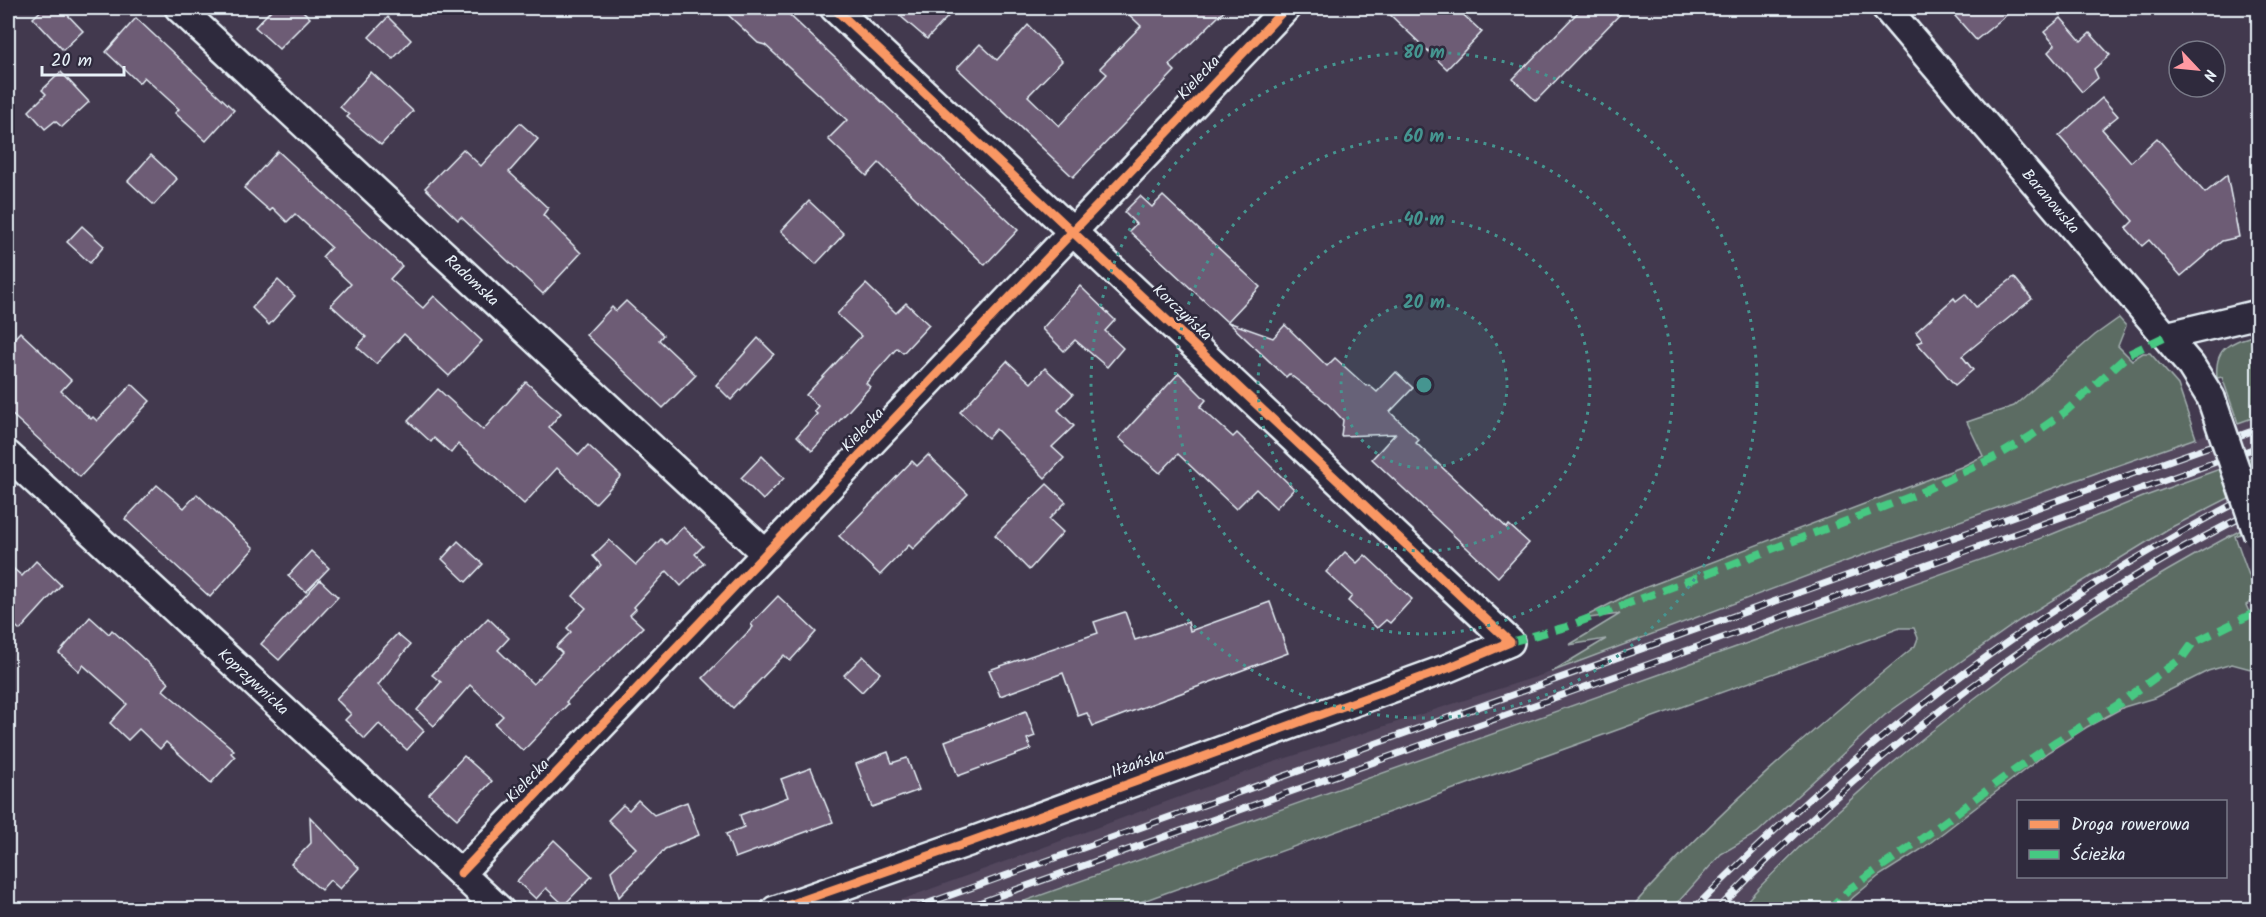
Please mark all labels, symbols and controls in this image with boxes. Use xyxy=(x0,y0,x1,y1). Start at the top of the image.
scale bar xyxy=(42,39,124,77)
text: 80 m xyxy=(1403,39,1445,68)
north arrow xyxy=(2167,39,2227,99)
text: 20 m xyxy=(51,47,92,76)
street label: Kielecka xyxy=(1172,50,1226,106)
text: N xyxy=(2196,65,2223,85)
text: 60 m xyxy=(1404,123,1445,152)
street label: Baranowska xyxy=(2016,163,2086,240)
text: 40 m xyxy=(1404,206,1445,235)
street label: Radomska xyxy=(439,249,505,312)
street label: Korczyńska xyxy=(1146,279,1218,347)
text: 20 m xyxy=(1403,289,1445,318)
centre of rings xyxy=(1414,375,1434,395)
street label: Kielecka xyxy=(836,402,890,458)
street label: Koprzywnicka xyxy=(212,642,295,721)
street label: Iłżańska xyxy=(1108,743,1168,785)
street label: Kielecka xyxy=(500,753,556,809)
legend xyxy=(2017,800,2227,878)
text: Droga rowerowa xyxy=(2071,811,2190,840)
text: Ścieżka xyxy=(2071,841,2126,870)

